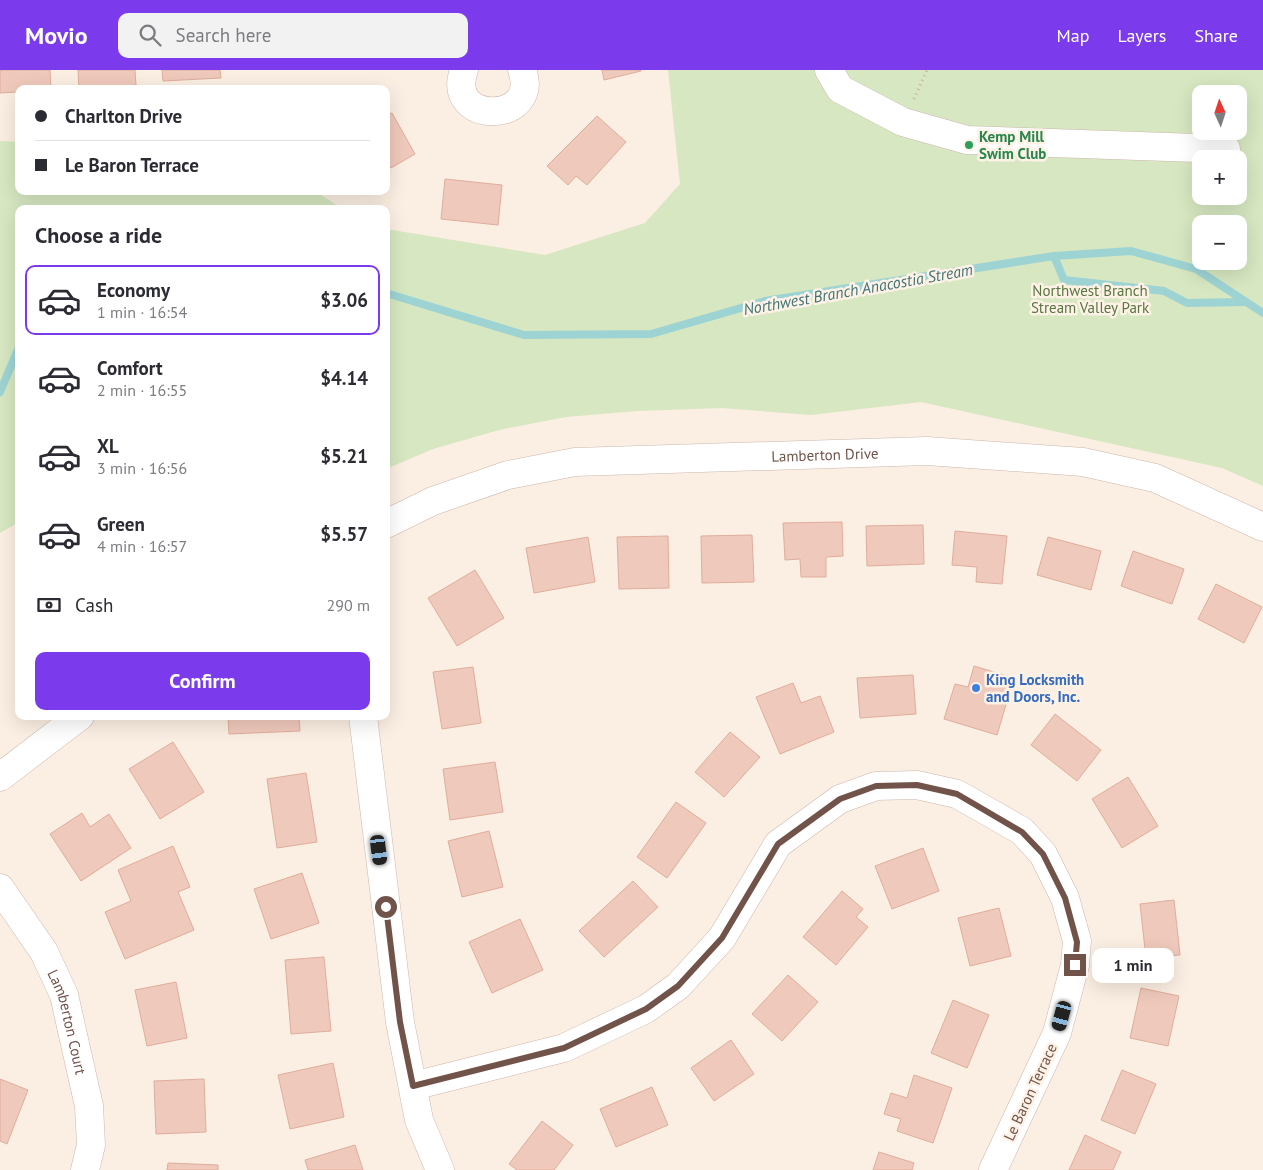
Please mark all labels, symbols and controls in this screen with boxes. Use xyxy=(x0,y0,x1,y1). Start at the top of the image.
search box xyxy=(118,13,468,58)
text: Movio xyxy=(25,20,88,51)
icon: search xyxy=(136,21,164,49)
text: Search here xyxy=(176,23,271,47)
text: Map xyxy=(1057,24,1089,47)
text: Layers xyxy=(1117,24,1166,47)
text: Share xyxy=(1194,24,1238,47)
north arrow xyxy=(1192,85,1248,140)
map controls xyxy=(1192,85,1247,270)
text: Charlton Drive xyxy=(65,104,182,128)
place label: Kemp Mill Swim Club xyxy=(979,127,1046,163)
marker: Kemp Mill Swim Club xyxy=(963,139,975,151)
button: + xyxy=(1192,150,1247,205)
text: Le Baron Terrace xyxy=(65,153,199,177)
button: − xyxy=(1192,215,1247,270)
text: Choose a ride xyxy=(35,221,162,249)
water label: Northwest Branch Anacostia Stream xyxy=(742,259,974,319)
icon: car xyxy=(37,278,82,323)
text: Economy xyxy=(97,278,170,302)
park label: Northwest Branch Stream Valley Park xyxy=(1031,281,1150,317)
text: $3.06 xyxy=(320,288,368,312)
text: 1 min · 16:54 xyxy=(97,302,187,322)
icon: car xyxy=(37,356,82,401)
text: Comfort xyxy=(97,356,163,380)
text: $4.14 xyxy=(320,366,368,390)
text: 2 min · 16:55 xyxy=(97,380,187,400)
icon: car xyxy=(37,434,82,479)
text: XL xyxy=(97,434,119,458)
street label: Lamberton Drive xyxy=(771,443,879,465)
text: $5.21 xyxy=(320,444,368,468)
text: 3 min · 16:56 xyxy=(97,458,187,478)
icon: car xyxy=(37,512,82,557)
text: Green xyxy=(97,512,145,536)
text: $5.57 xyxy=(320,522,368,546)
text: 4 min · 16:57 xyxy=(97,536,187,556)
icon: cash xyxy=(35,591,63,619)
text: Cash xyxy=(75,593,113,617)
text: 290 m xyxy=(327,595,370,615)
button: Confirm xyxy=(35,652,370,710)
place label: King Locksmith and Doors, Inc. xyxy=(986,670,1084,706)
marker: King Locksmith and Doors, Inc. xyxy=(970,682,982,694)
car xyxy=(369,834,388,866)
route start xyxy=(375,896,397,918)
callout: 1 min xyxy=(1092,948,1175,982)
route end xyxy=(1064,954,1086,976)
text: 1 min xyxy=(1113,955,1153,975)
street label: Lamberton Court xyxy=(44,966,91,1076)
car xyxy=(1050,1000,1073,1032)
street label: Le Baron Terrace xyxy=(999,1040,1061,1144)

